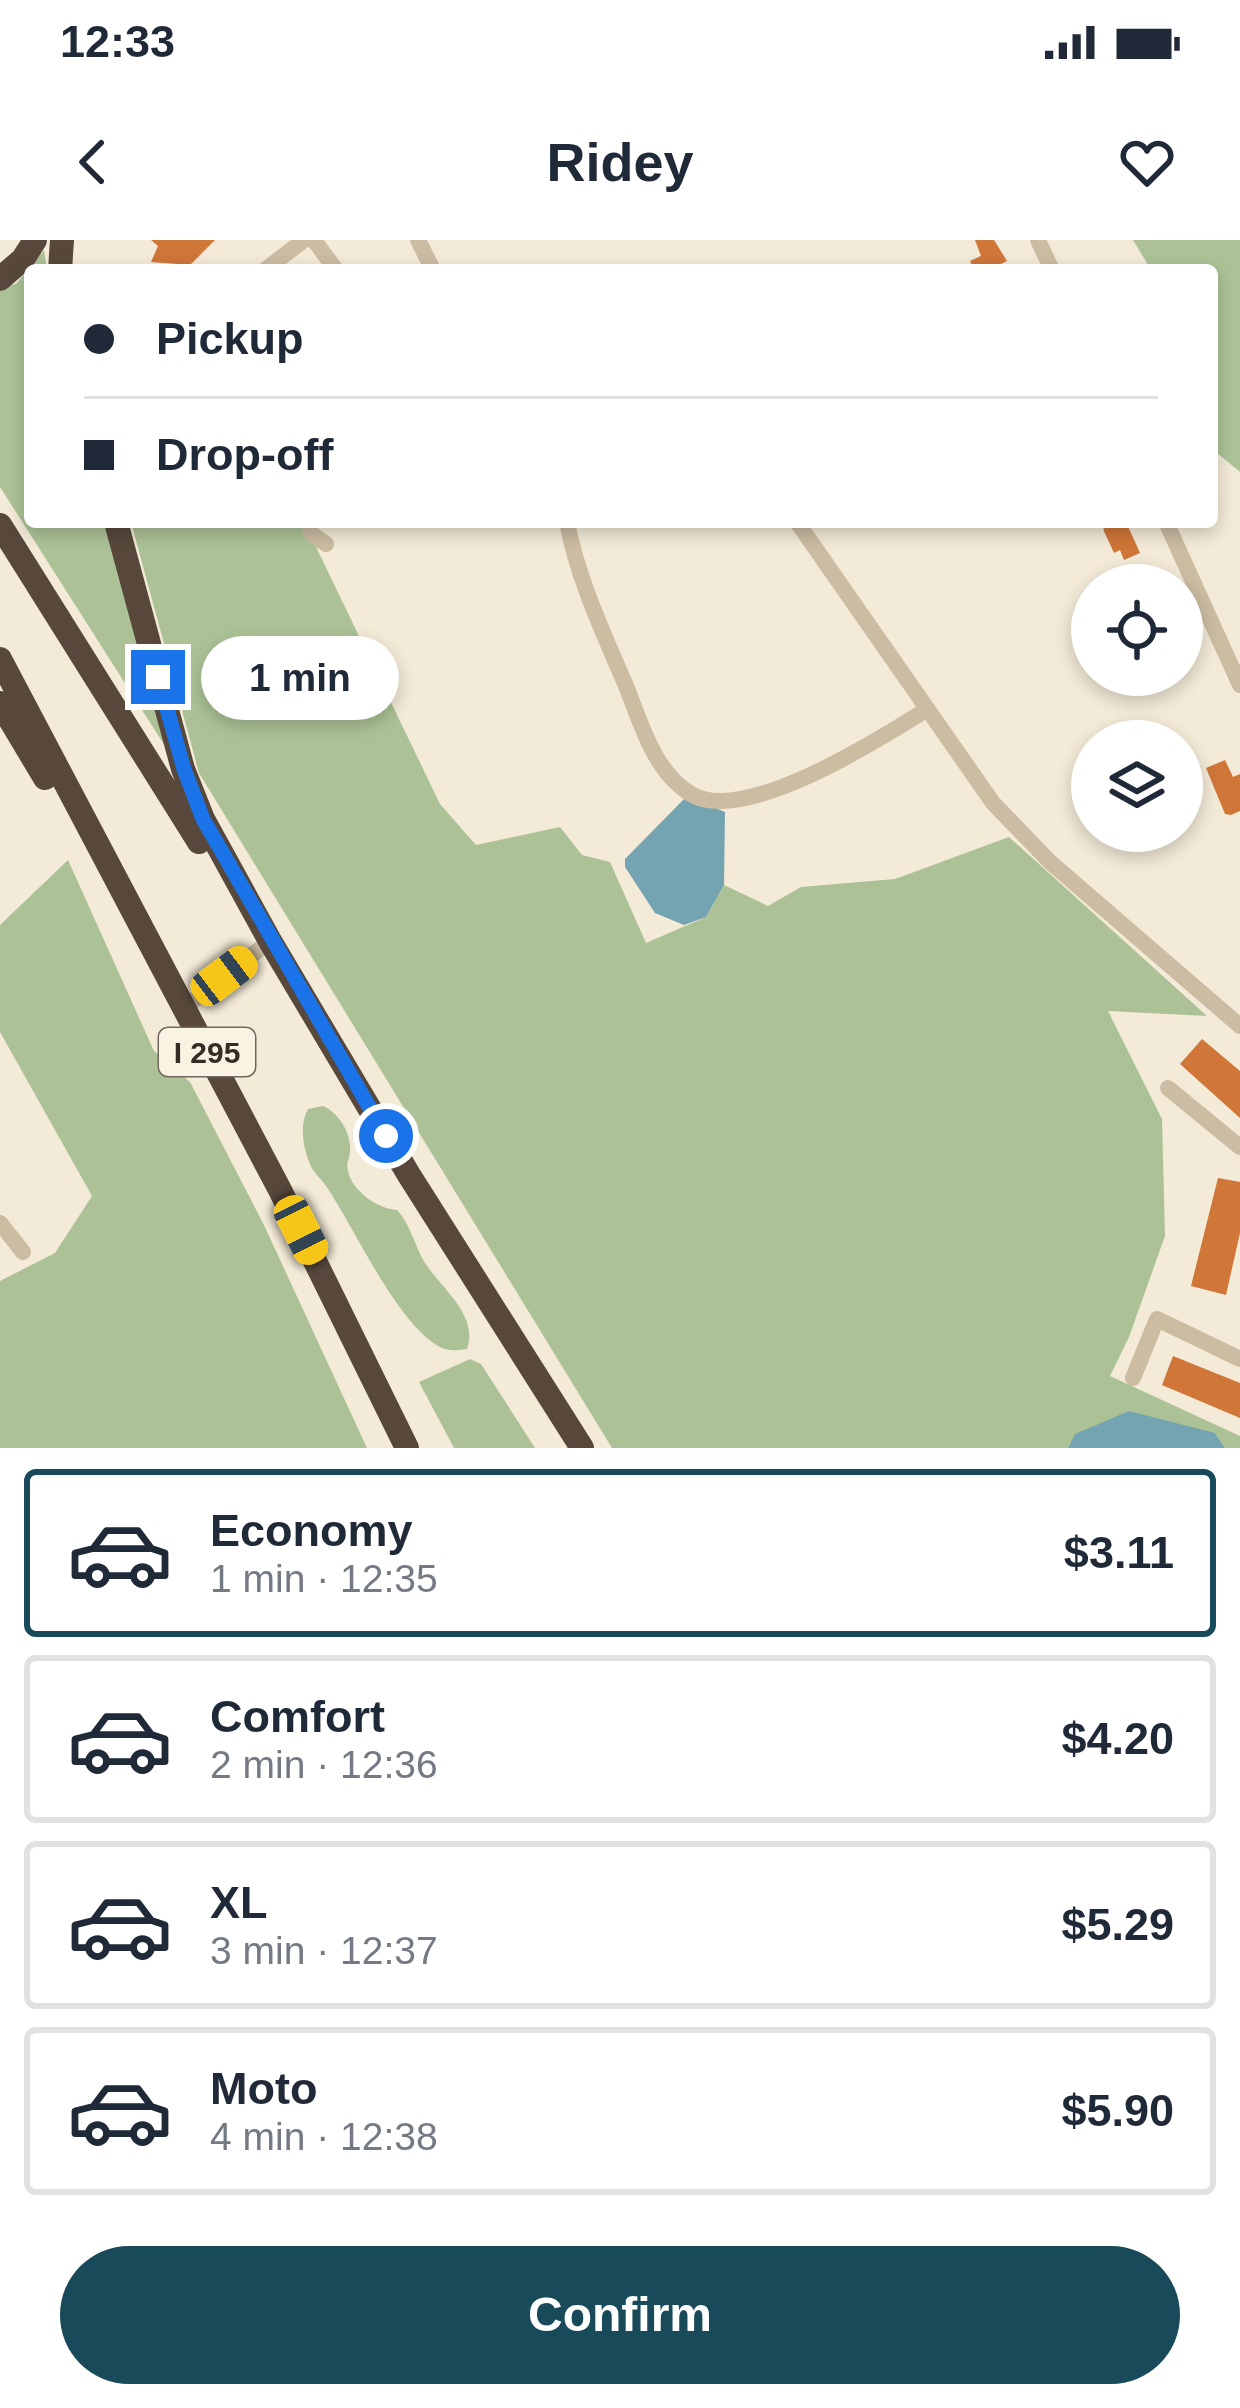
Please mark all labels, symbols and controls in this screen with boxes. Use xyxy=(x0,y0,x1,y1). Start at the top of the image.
text: 12:33 xyxy=(60,16,175,67)
icon: back xyxy=(60,129,126,195)
icon: heart xyxy=(1114,129,1180,195)
text: Ridey xyxy=(546,132,694,192)
text: Pickup xyxy=(156,313,304,364)
text: Drop-off xyxy=(156,429,333,480)
map controls xyxy=(1071,564,1203,852)
button: locate xyxy=(1071,564,1203,696)
callout: 1 min xyxy=(200,635,398,719)
route end xyxy=(131,650,185,704)
text: 1 min xyxy=(249,656,351,699)
button: layers xyxy=(1071,720,1203,852)
car xyxy=(184,940,264,1012)
road number: I 295 xyxy=(159,1028,255,1076)
route start xyxy=(359,1109,413,1163)
car xyxy=(269,1190,333,1270)
icon: car xyxy=(66,1499,174,1607)
text: Economy xyxy=(210,1505,413,1556)
text: $3.11 xyxy=(1064,1527,1174,1578)
text: 1 min · 12:35 xyxy=(210,1557,438,1600)
icon: car xyxy=(66,1685,174,1793)
text: Comfort xyxy=(210,1691,385,1742)
text: $4.20 xyxy=(1061,1713,1174,1764)
text: 2 min · 12:36 xyxy=(210,1743,438,1786)
icon: car xyxy=(66,1871,174,1979)
text: XL xyxy=(210,1877,268,1928)
text: $5.29 xyxy=(1061,1899,1174,1950)
text: 3 min · 12:37 xyxy=(210,1929,438,1972)
icon: car xyxy=(66,2057,174,2165)
text: Moto xyxy=(210,2063,317,2114)
text: $5.90 xyxy=(1061,2085,1174,2136)
text: 4 min · 12:38 xyxy=(210,2115,438,2158)
button: Confirm xyxy=(60,2246,1180,2384)

